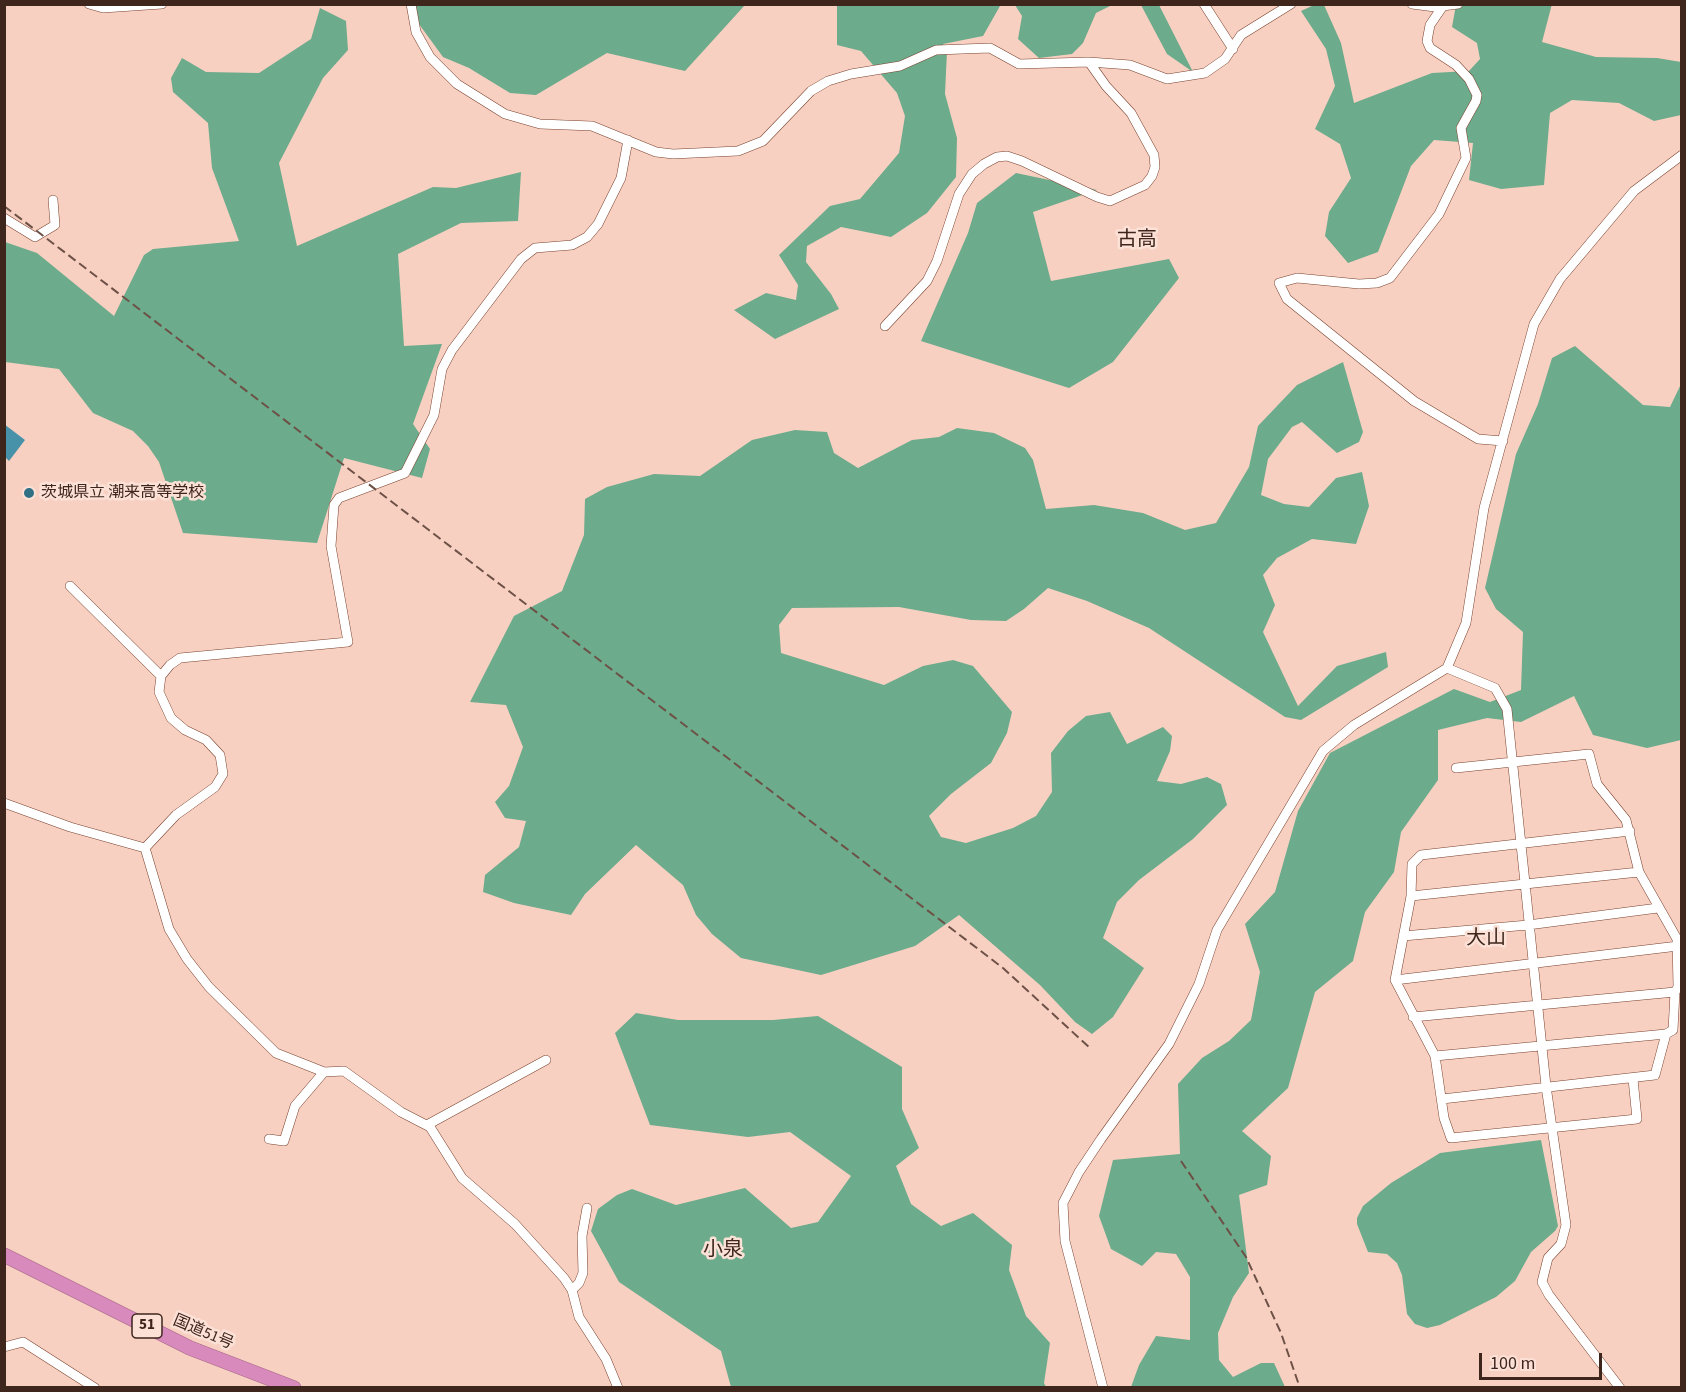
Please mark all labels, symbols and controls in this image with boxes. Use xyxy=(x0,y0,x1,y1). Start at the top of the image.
district label: 古高 xyxy=(1117,229,1157,253)
place label: 茨城県立 潮来高等学校 xyxy=(41,483,204,503)
marker: 茨城県立 潮来高等学校 xyxy=(22,486,36,500)
district label: 大山 xyxy=(1466,928,1506,952)
district label: 小泉 xyxy=(703,1239,743,1263)
street label: 国道51号 xyxy=(170,1312,236,1354)
road number: 51 xyxy=(132,1314,162,1338)
scale bar xyxy=(1482,1341,1605,1379)
text: 100 m xyxy=(1490,1351,1535,1376)

